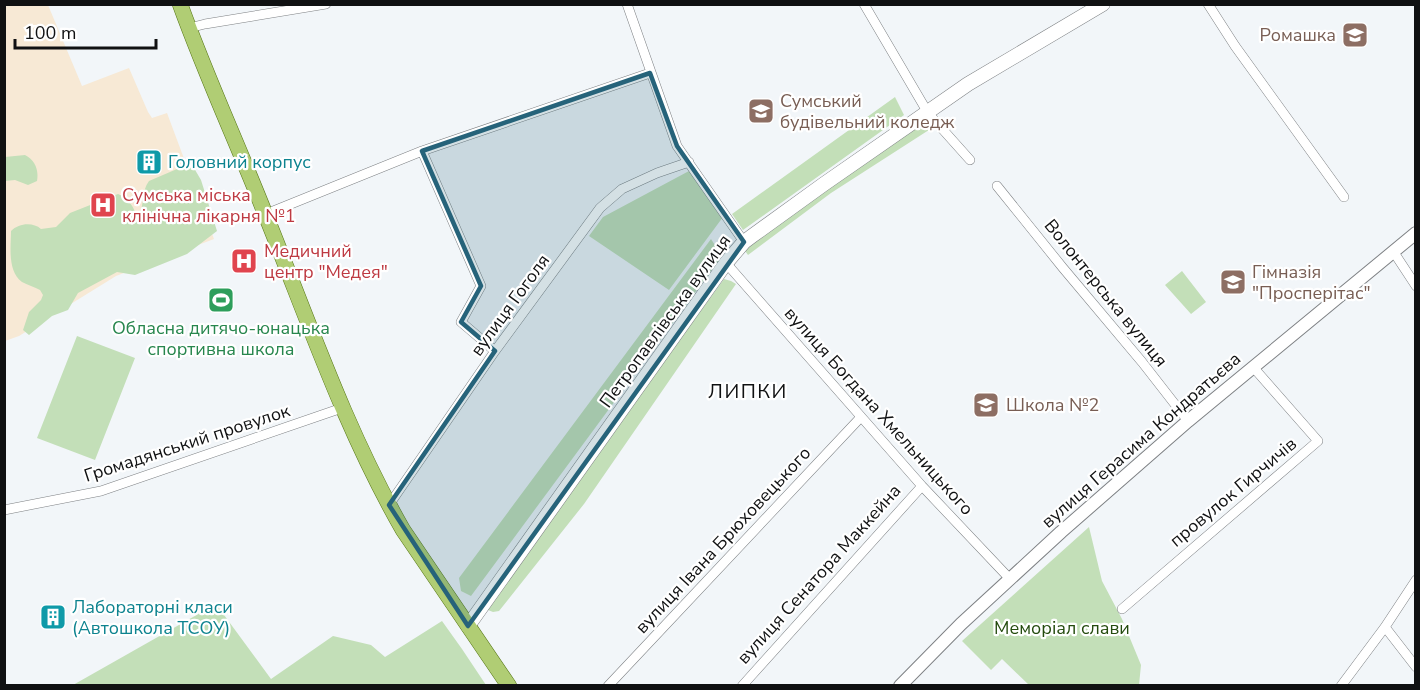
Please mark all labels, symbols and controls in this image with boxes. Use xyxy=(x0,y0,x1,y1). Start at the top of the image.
scale bar xyxy=(15,12,156,50)
school or university icon: Ромашка xyxy=(1340,20,1370,50)
text: 100 m xyxy=(24,21,76,45)
place label: Ромашка xyxy=(1260,23,1336,47)
place label: Сумський будівельний коледж xyxy=(780,89,955,134)
school or university icon: Сумський будівельний коледж xyxy=(746,96,776,126)
building icon: Головний корпус xyxy=(134,147,164,177)
place label: Головний корпус xyxy=(168,150,311,174)
place label: Сумська міська клінічна лікарня №1 xyxy=(122,183,296,228)
hospital icon: Сумська міська клінічна лікарня №1 xyxy=(88,190,118,220)
street label: Волонтерська вулиця xyxy=(1039,214,1173,372)
street label: Петропавлівська вулиця xyxy=(594,229,736,413)
place label: Медичний центр "Медея" xyxy=(264,239,388,284)
hospital icon: Медичний центр "Медея" xyxy=(229,246,259,276)
street label: вулиця Гоголя xyxy=(465,249,555,361)
place label: Гімназія "Просперітас" xyxy=(1252,260,1371,305)
school or university icon: Гімназія "Просперітас" xyxy=(1218,267,1248,297)
sports icon: Обласна дитячо-юнацька спортивна школа xyxy=(206,285,236,315)
street label: вулиця Богдана Хмельницького xyxy=(779,302,979,520)
place label: Обласна дитячо-юнацька спортивна школа xyxy=(112,316,330,361)
street label: вулиця Герасима Кондратьєва xyxy=(1036,347,1246,533)
district label: ЛИПКИ xyxy=(708,378,788,405)
school or university icon: Школа №2 xyxy=(971,390,1001,420)
place label: Школа №2 xyxy=(1006,393,1099,417)
street label: Громадянський провулок xyxy=(81,398,293,488)
street label: провулок Гирчичів xyxy=(1164,432,1302,552)
street label: вулиця Івана Брюховецького xyxy=(630,441,816,639)
street label: вулиця Сенатора Маккейна xyxy=(732,479,906,669)
place label: Лабораторні класи (Автошкола ТСОУ) xyxy=(72,595,233,640)
building icon: Лабораторні класи (Автошкола ТСОУ) xyxy=(38,602,68,632)
park label: Меморіал слави xyxy=(994,616,1130,640)

